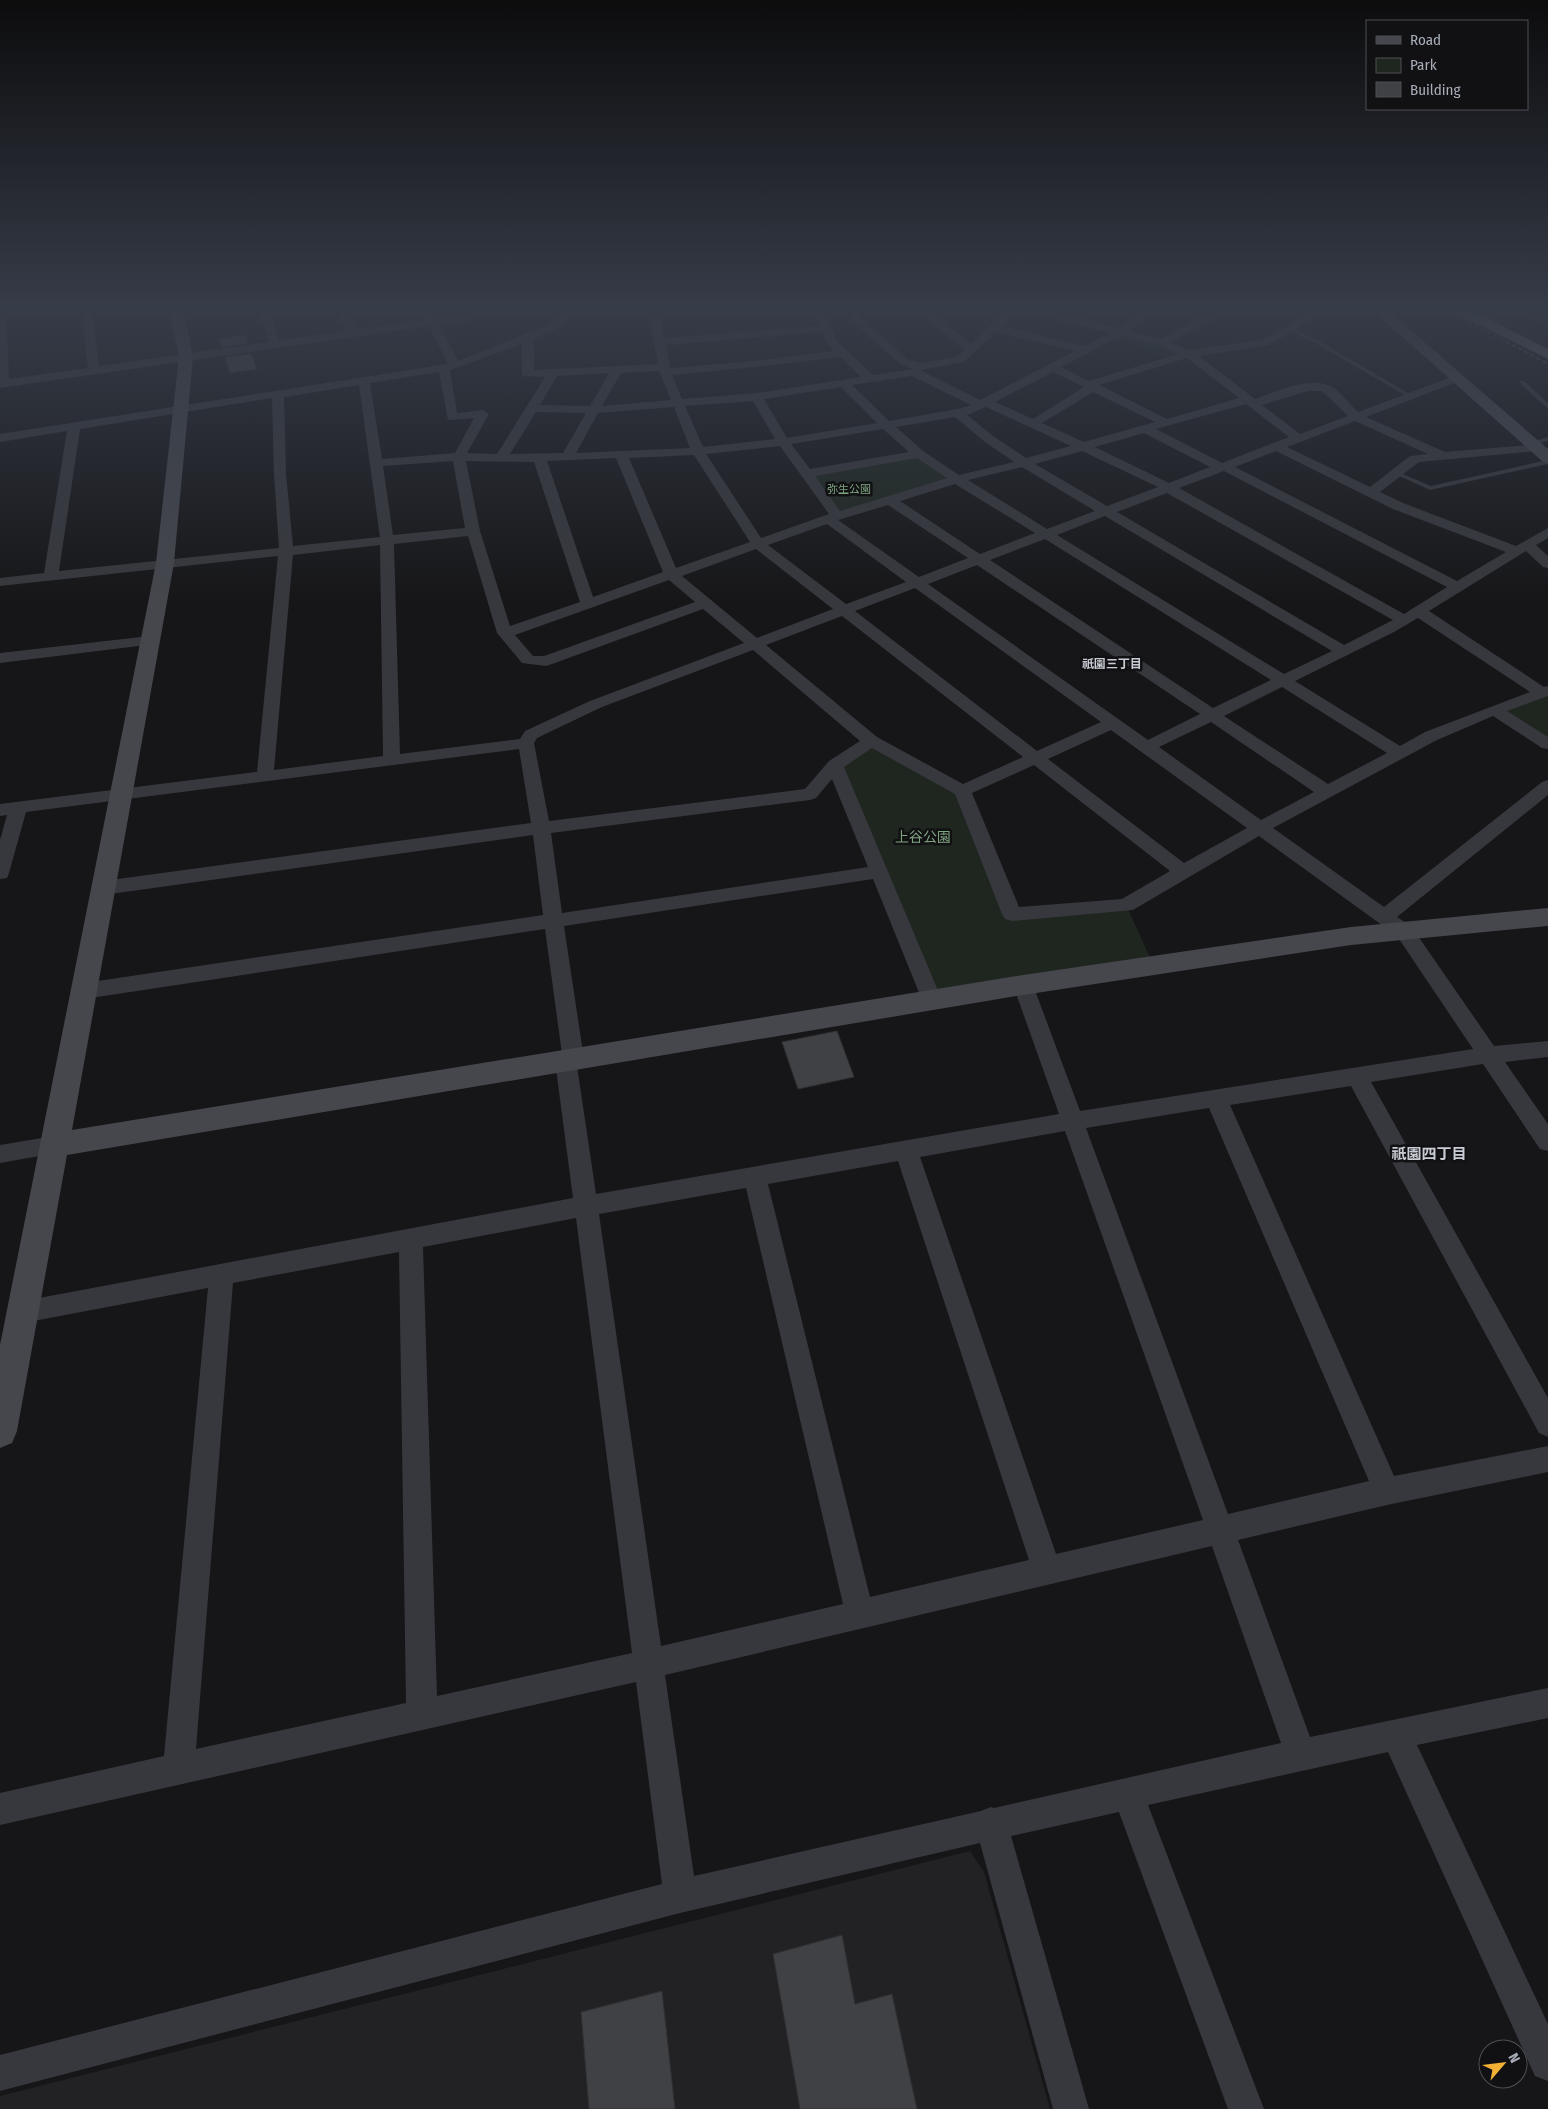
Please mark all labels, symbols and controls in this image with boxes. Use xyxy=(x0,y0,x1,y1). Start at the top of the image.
legend xyxy=(1366,20,1528,110)
text: Road xyxy=(1410,31,1441,49)
text: Park xyxy=(1410,56,1437,74)
text: Building xyxy=(1410,81,1461,99)
park label: 弥生公園 xyxy=(827,483,871,496)
district label: 祇園三丁目 xyxy=(1082,657,1142,671)
park label: 上谷公園 xyxy=(895,829,951,846)
district label: 祇園四丁目 xyxy=(1391,1145,1467,1163)
north arrow xyxy=(1478,2039,1528,2089)
text: N xyxy=(1505,2050,1524,2066)

